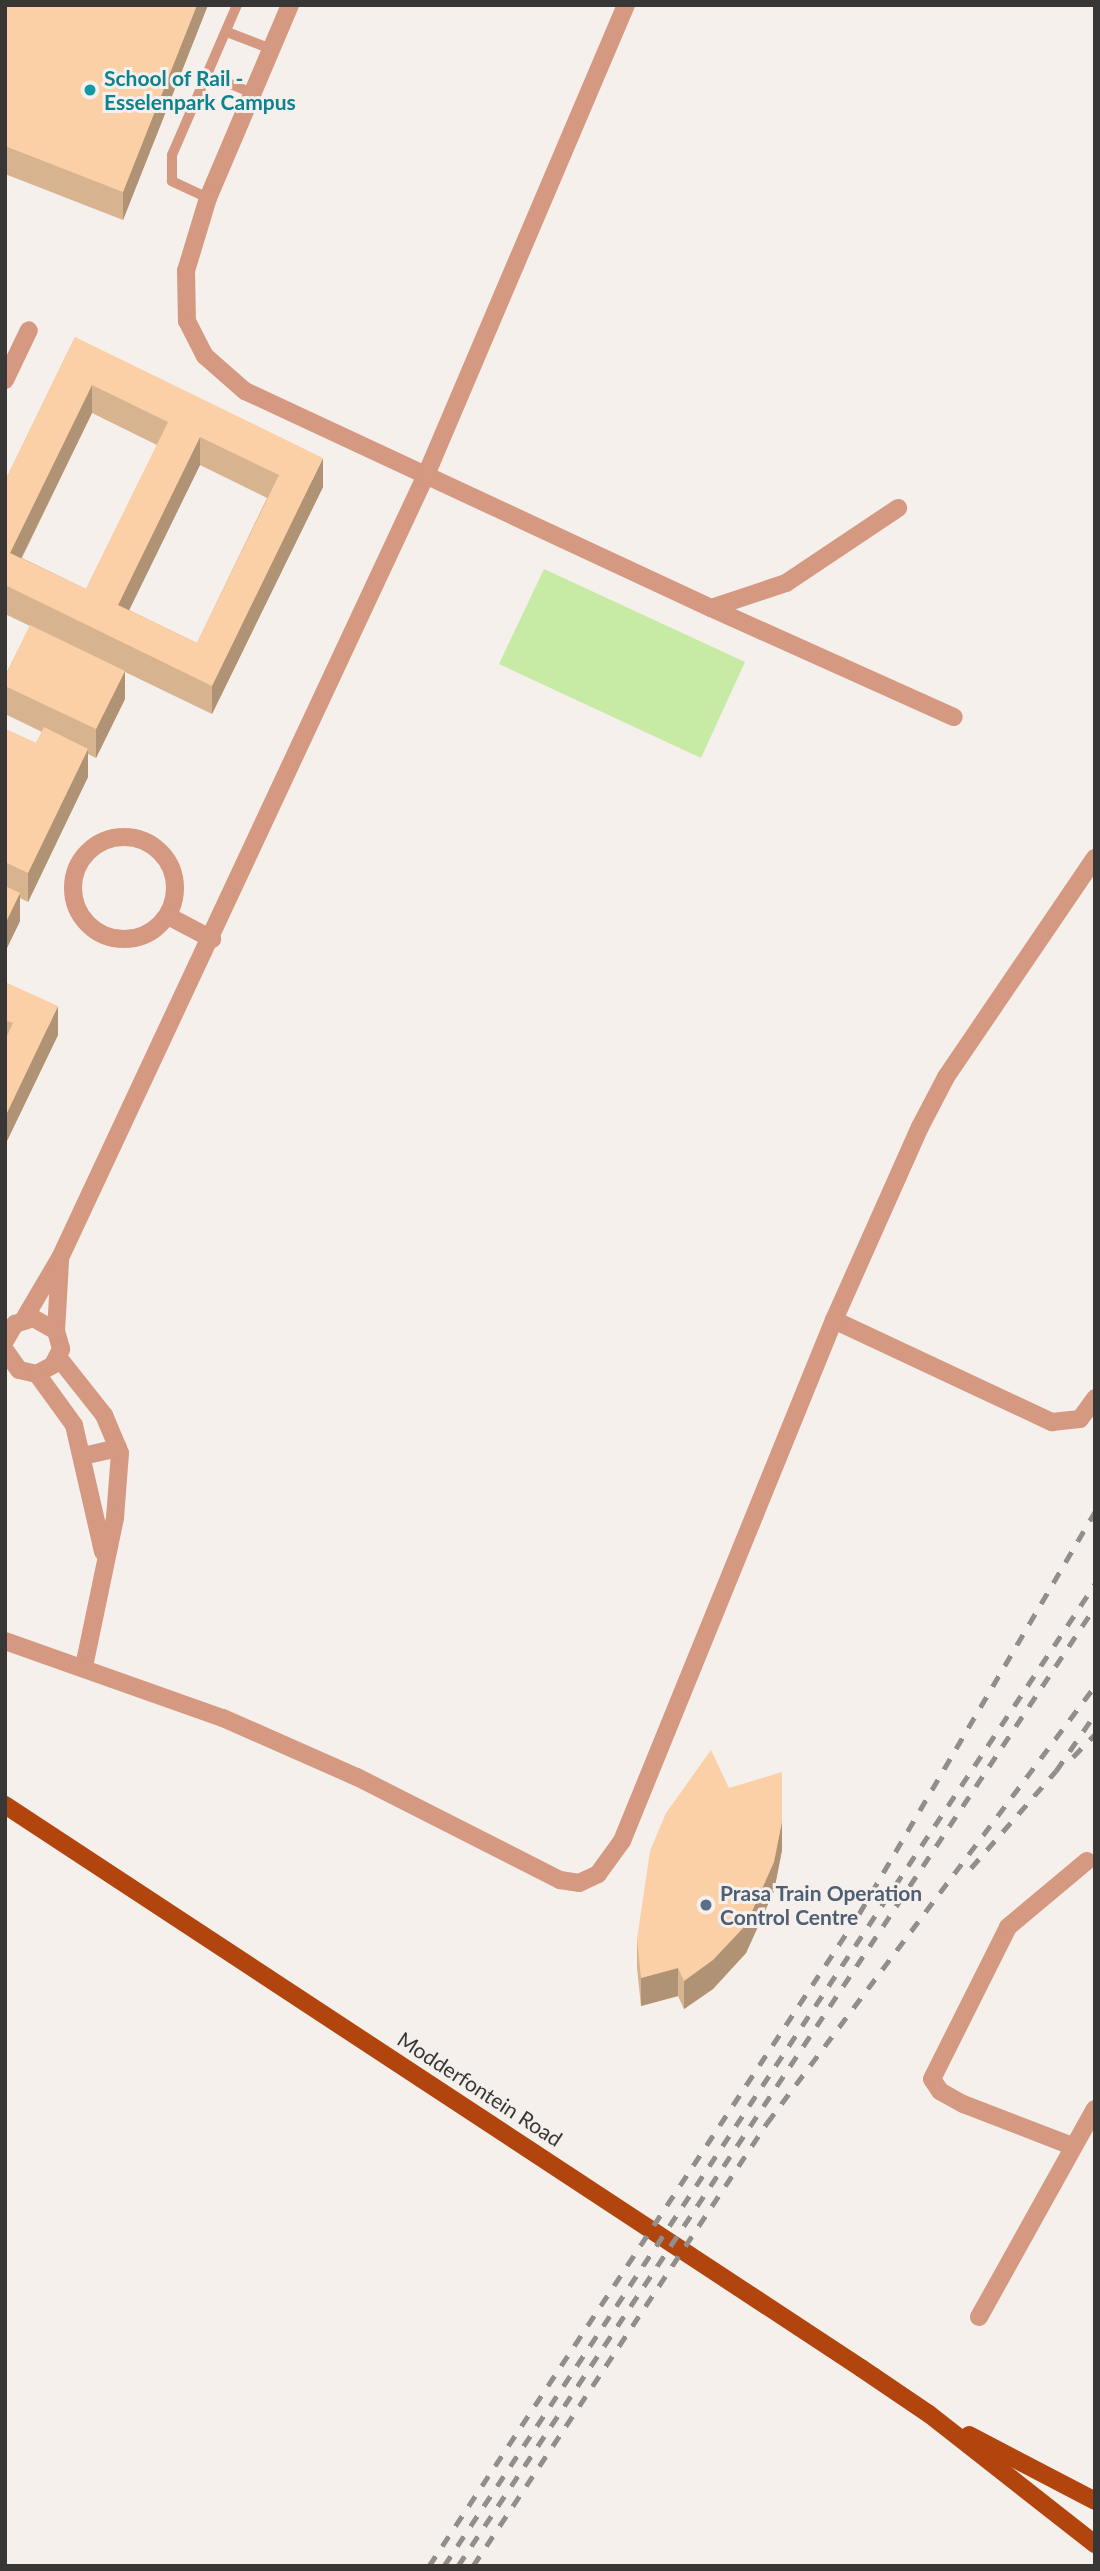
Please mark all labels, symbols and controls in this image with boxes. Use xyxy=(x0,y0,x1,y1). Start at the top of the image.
place label: School of Rail - Esselenpark Campus xyxy=(104,65,296,115)
marker: School of Rail - Esselenpark Campus xyxy=(82,82,98,98)
place label: Prasa Train Operation Control Centre xyxy=(720,1880,923,1930)
marker: Prasa Train Operation Control Centre xyxy=(698,1897,714,1913)
street label: Modderfontein Road xyxy=(393,2026,567,2152)

